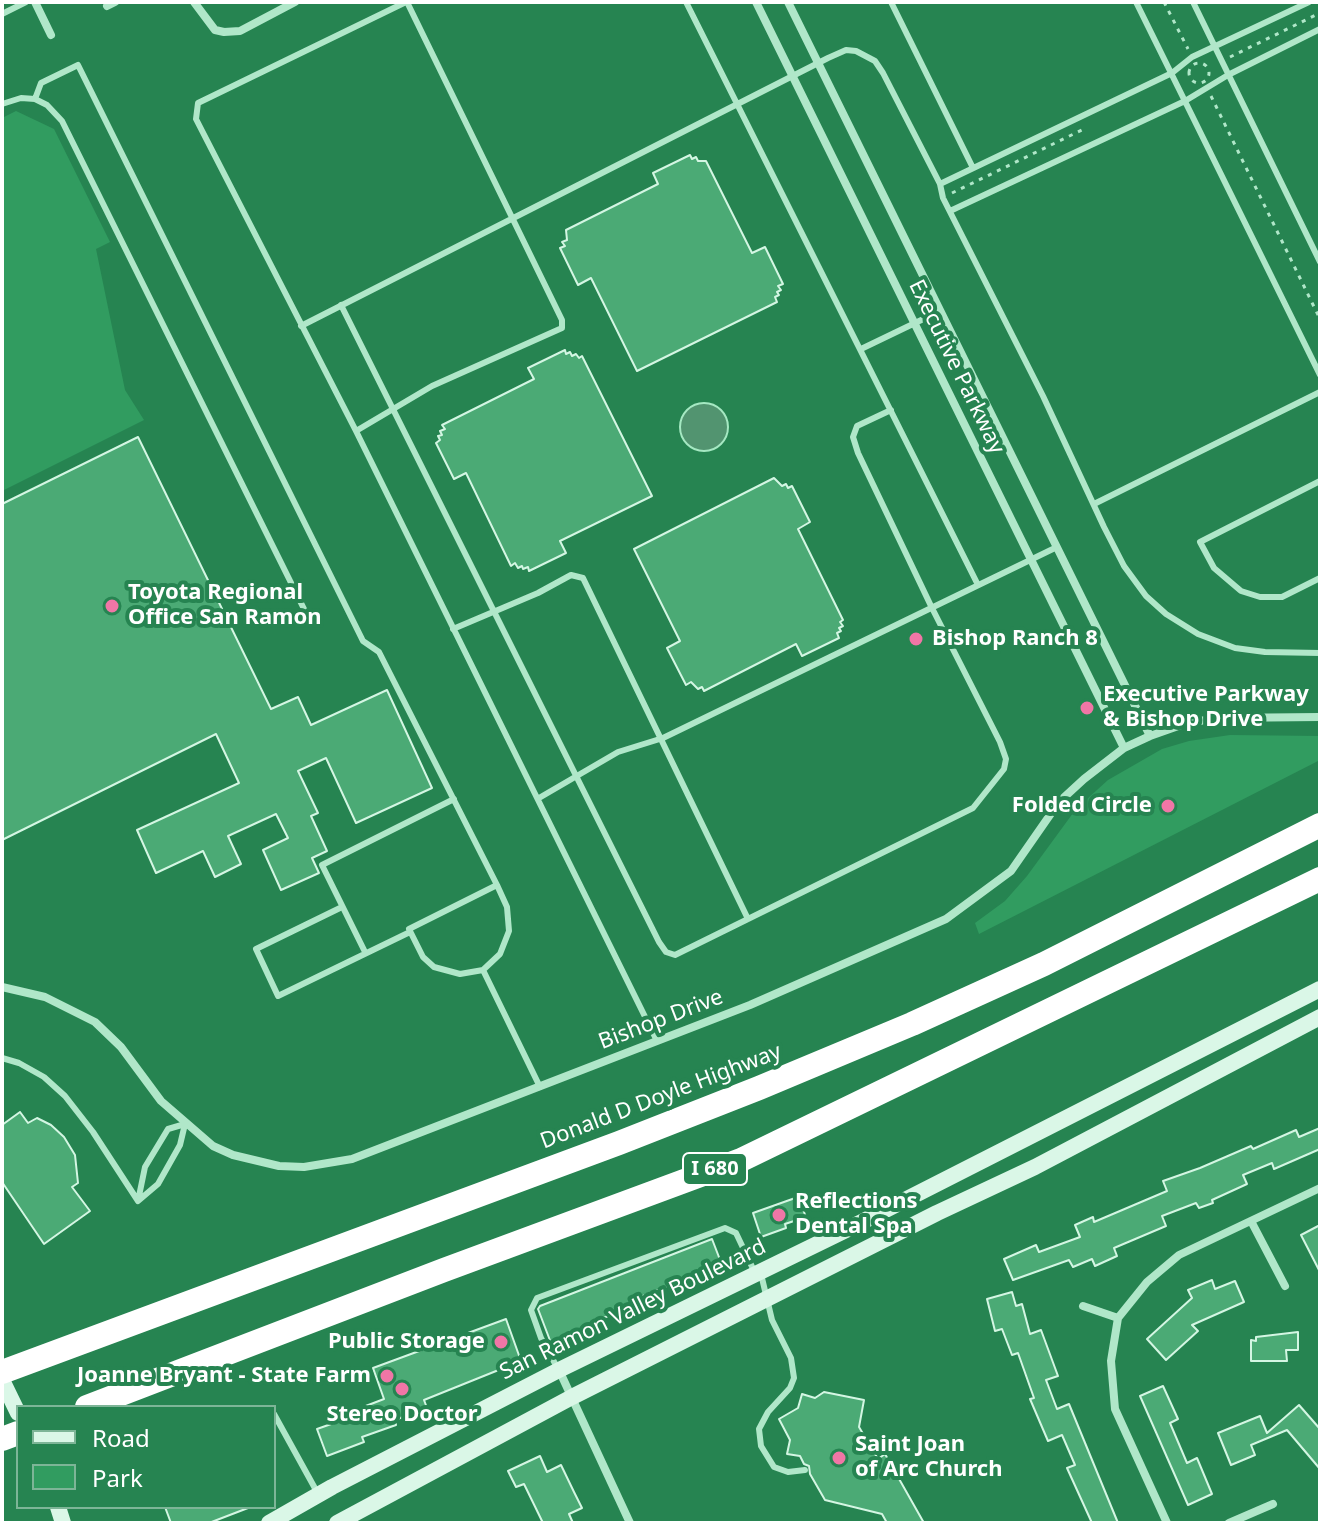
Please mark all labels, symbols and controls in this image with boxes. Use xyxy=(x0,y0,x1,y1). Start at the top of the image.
street label: Executive Parkway xyxy=(902,276,1010,458)
place label: Toyota Regional Office San Ramon xyxy=(128,580,322,632)
marker: Toyota Regional Office San Ramon xyxy=(103,597,121,615)
place label: Bishop Ranch 8 xyxy=(932,626,1098,652)
marker: Bishop Ranch 8 xyxy=(907,630,925,648)
place label: Executive Parkway & Bishop Drive xyxy=(1103,682,1309,734)
marker: Executive Parkway & Bishop Drive xyxy=(1078,699,1096,717)
place label: Folded Circle xyxy=(1012,793,1152,819)
marker: Folded Circle xyxy=(1159,797,1177,815)
street label: Bishop Drive xyxy=(595,984,727,1056)
street label: Donald D Doyle Highway xyxy=(537,1039,785,1155)
road number: I 680 xyxy=(683,1153,747,1185)
place label: Reflections Dental Spa xyxy=(795,1189,917,1240)
marker: Reflections Dental Spa xyxy=(770,1206,788,1224)
street label: San Ramon Valley Boulevard xyxy=(496,1234,770,1386)
place label: Public Storage xyxy=(328,1329,485,1355)
marker: Public Storage xyxy=(492,1333,510,1351)
place label: Joanne Bryant - State Farm xyxy=(77,1363,371,1389)
marker: Joanne Bryant - State Farm xyxy=(378,1367,396,1385)
marker: Stereo Doctor xyxy=(393,1380,411,1398)
place label: Stereo Doctor xyxy=(326,1402,478,1428)
legend xyxy=(16,1405,276,1509)
text: Road xyxy=(92,1421,150,1454)
place label: Saint Joan of Arc Church xyxy=(855,1432,1002,1484)
marker: Saint Joan of Arc Church xyxy=(830,1449,848,1467)
text: Park xyxy=(92,1461,143,1494)

